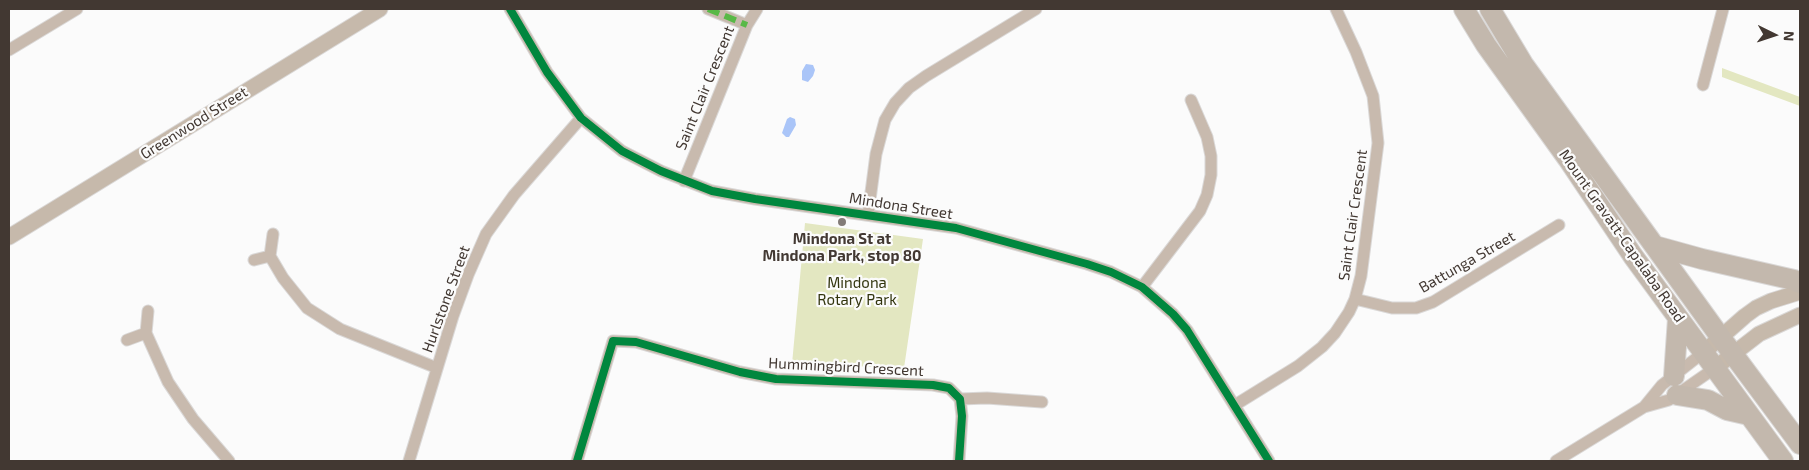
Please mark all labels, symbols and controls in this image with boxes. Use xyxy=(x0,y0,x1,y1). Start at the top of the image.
north arrow xyxy=(1749,10,1799,60)
street label: Saint Clair Crescent xyxy=(672,23,738,153)
text: N xyxy=(1781,30,1798,42)
street label: Greenwood Street xyxy=(137,83,251,163)
street label: Mount Gravatt-Capalaba Road xyxy=(1555,146,1689,326)
street label: Saint Clair Crescent xyxy=(1335,148,1371,282)
street label: Mindona Street xyxy=(848,189,954,223)
marker: Mindona St at Mindona Park, stop 80 xyxy=(836,216,848,228)
street label: Battunga Street xyxy=(1416,227,1518,297)
place label: Mindona St at Mindona Park, stop 80 xyxy=(763,230,921,265)
street label: Hurlstone Street xyxy=(418,243,474,355)
park label: Mindona Rotary Park xyxy=(817,274,897,309)
street label: Hummingbird Crescent xyxy=(768,354,924,380)

